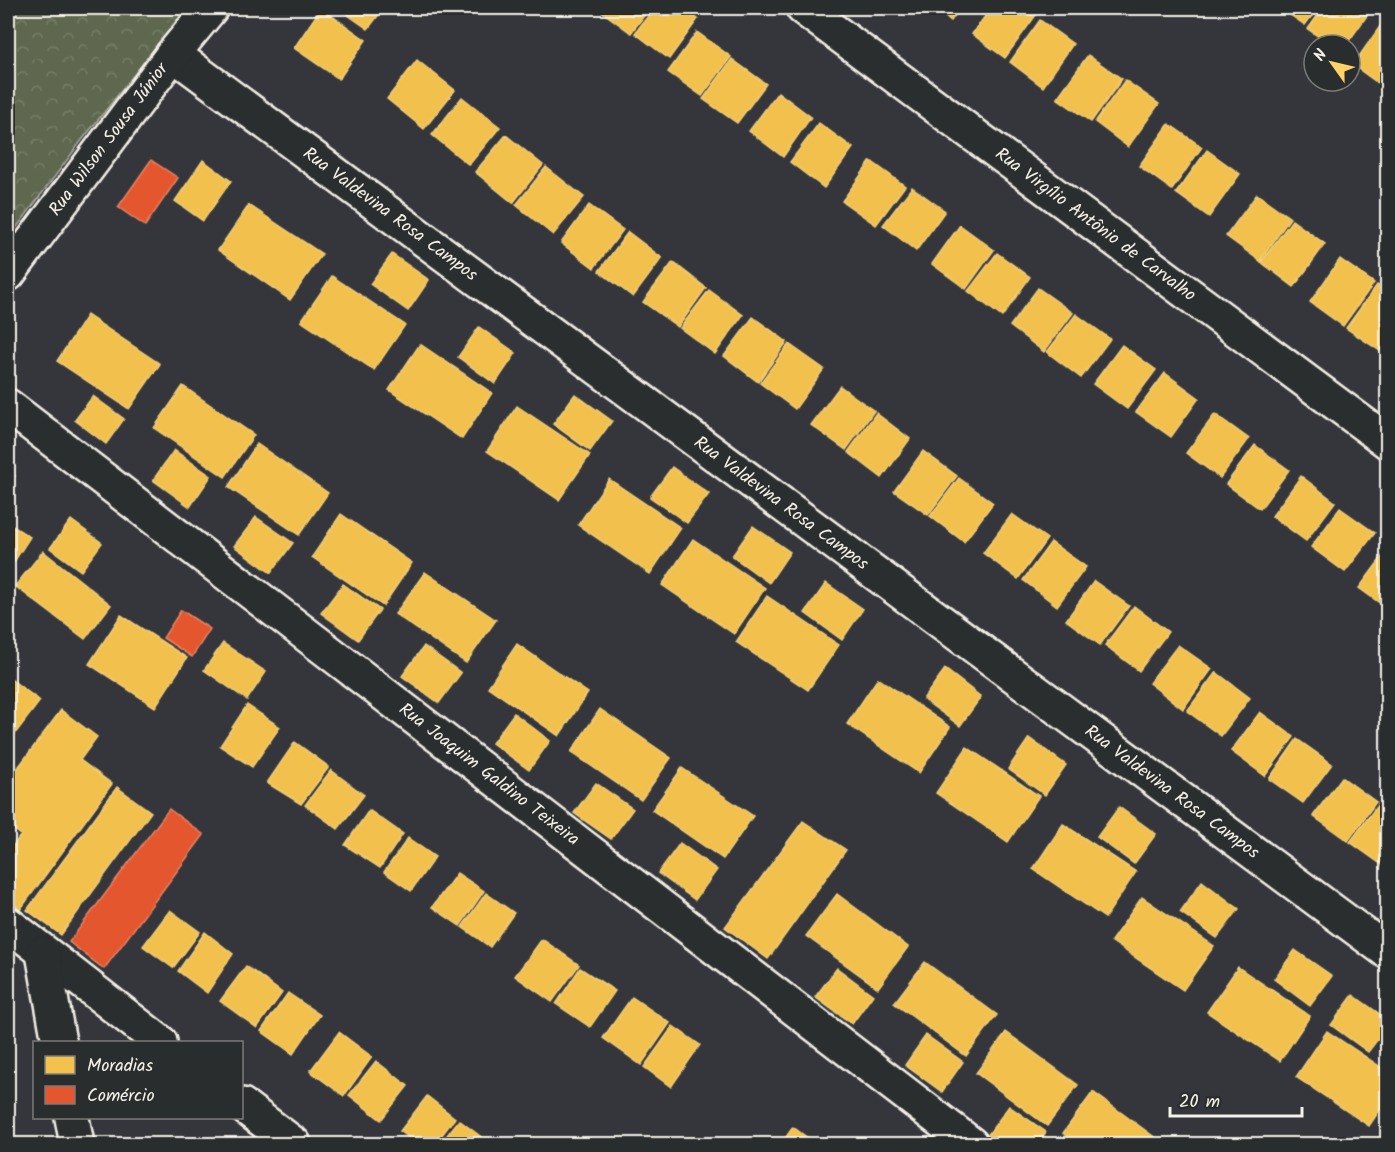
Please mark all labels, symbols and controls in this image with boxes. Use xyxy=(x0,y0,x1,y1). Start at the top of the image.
north arrow xyxy=(1302,33,1362,93)
text: N xyxy=(1308,44,1334,67)
street label: Rua Wilson Sousa Júnior xyxy=(42,56,177,222)
street label: Rua Valdevina Rosa Campos xyxy=(296,140,484,289)
street label: Rua Virgílio Antônio de Carvalho xyxy=(989,140,1202,309)
street label: Rua Valdevina Rosa Campos xyxy=(687,429,875,578)
street label: Rua Joaquim Galdino Teixeira xyxy=(392,696,586,854)
street label: Rua Valdevina Rosa Campos xyxy=(1078,718,1266,867)
legend xyxy=(33,1041,243,1119)
text: Moradias xyxy=(87,1052,153,1081)
scale bar xyxy=(1170,1080,1302,1118)
text: Comércio xyxy=(87,1082,155,1111)
text: 20 m xyxy=(1179,1088,1220,1117)

